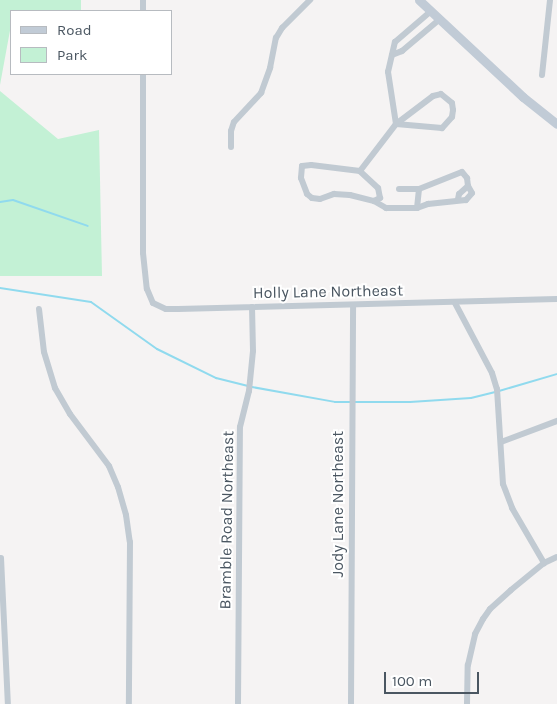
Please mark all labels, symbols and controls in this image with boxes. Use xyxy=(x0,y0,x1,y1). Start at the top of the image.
legend xyxy=(10,10,172,75)
text: Road xyxy=(57,21,92,39)
text: Park xyxy=(57,46,87,64)
street label: Holly Lane Northeast xyxy=(253,281,403,303)
street label: Bramble Road Northeast xyxy=(216,430,238,610)
street label: Jody Lane Northeast xyxy=(328,431,348,577)
scale bar xyxy=(387,662,482,694)
text: 100 m xyxy=(392,672,432,690)

